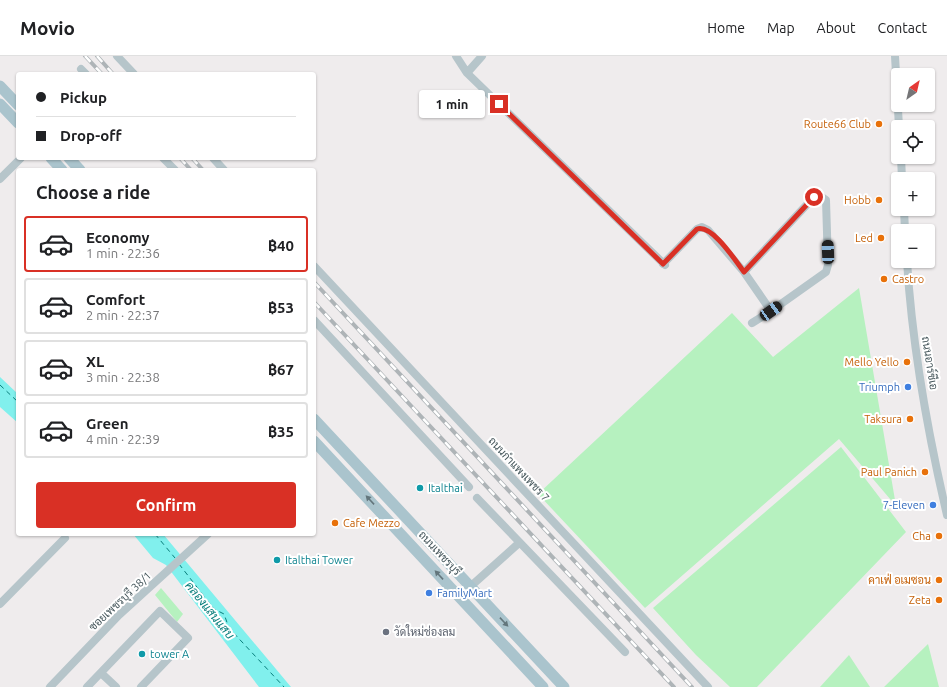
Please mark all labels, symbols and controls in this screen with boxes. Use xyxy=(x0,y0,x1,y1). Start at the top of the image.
text: Movio xyxy=(20,17,75,39)
text: Home xyxy=(707,20,745,36)
text: Map xyxy=(767,20,795,36)
text: About xyxy=(817,20,856,36)
text: Contact xyxy=(878,20,927,36)
north arrow xyxy=(891,68,935,112)
map controls xyxy=(891,68,935,268)
text: Pickup xyxy=(60,89,107,106)
callout: 1 min xyxy=(419,90,485,118)
route end xyxy=(490,95,508,113)
text: 1 min xyxy=(436,97,468,111)
place label: Route66 Club xyxy=(804,118,871,130)
marker: Route66 Club xyxy=(874,119,884,129)
button: locate xyxy=(891,120,935,164)
text: Drop-off xyxy=(60,127,122,144)
button: + xyxy=(891,172,935,216)
text: Choose a ride xyxy=(36,182,150,202)
route start xyxy=(805,188,823,206)
place label: Hobb xyxy=(844,194,871,206)
marker: Hobb xyxy=(874,195,884,205)
button: − xyxy=(891,224,935,268)
icon: car xyxy=(38,226,74,262)
text: Economy xyxy=(86,229,150,246)
place label: Led xyxy=(855,232,873,244)
marker: Led xyxy=(876,233,886,243)
text: ฿40 xyxy=(268,237,294,254)
car xyxy=(822,240,834,264)
text: 1 min · 22:36 xyxy=(86,246,160,260)
place label: Castro xyxy=(892,273,924,285)
marker: Castro xyxy=(879,274,889,284)
icon: car xyxy=(38,288,74,324)
text: Comfort xyxy=(86,291,145,308)
text: ฿53 xyxy=(268,299,294,316)
car xyxy=(758,299,784,323)
text: 2 min · 22:37 xyxy=(86,308,160,322)
street label: ถนนอาร์ซีเอ xyxy=(920,335,942,391)
icon: car xyxy=(38,350,74,386)
text: XL xyxy=(86,353,104,370)
place label: Mello Yello xyxy=(844,356,899,368)
marker: Mello Yello xyxy=(902,357,912,367)
text: ฿67 xyxy=(268,361,294,378)
text: 3 min · 22:38 xyxy=(86,370,160,384)
place label: Triumph xyxy=(859,381,900,393)
marker: Triumph xyxy=(903,382,913,392)
icon: car xyxy=(38,412,74,448)
place label: Taksura xyxy=(864,413,902,425)
marker: Taksura xyxy=(905,414,915,424)
text: Green xyxy=(86,415,128,432)
text: ฿35 xyxy=(268,423,294,440)
text: 4 min · 22:39 xyxy=(86,432,160,446)
street label: ถนนกำแพงเพชร 7 xyxy=(486,434,553,504)
place label: Paul Panich xyxy=(861,466,917,478)
marker: Paul Panich xyxy=(920,467,930,477)
button: Confirm xyxy=(36,482,296,528)
place label: Italthai xyxy=(428,482,463,494)
marker: Italthai xyxy=(415,483,425,493)
one-way arrow xyxy=(365,495,374,505)
place label: 7-Eleven xyxy=(883,499,925,511)
marker: 7-Eleven xyxy=(928,500,938,510)
place label: Cafe Mezzo xyxy=(343,517,400,529)
marker: Cafe Mezzo xyxy=(330,518,340,528)
street label: ถนนเพชรบุรี xyxy=(414,527,465,580)
place label: Cha xyxy=(912,530,931,542)
marker: Cha xyxy=(934,531,944,541)
place label: Italthai Tower xyxy=(285,554,354,566)
marker: Italthai Tower xyxy=(272,555,282,565)
street label: ซอยเพชรบุรี 38/1 xyxy=(85,568,156,635)
one-way arrow xyxy=(435,569,444,580)
place label: คาเฟ่ อเมซอน xyxy=(868,573,931,586)
marker: คาเฟ่ อเมซอน xyxy=(934,575,944,585)
water label: คลองแสนแสบ xyxy=(183,579,237,641)
place label: FamilyMart xyxy=(437,587,493,599)
marker: FamilyMart xyxy=(424,588,434,598)
place label: Zeta xyxy=(909,594,931,606)
marker: Zeta xyxy=(934,595,944,605)
one-way arrow xyxy=(500,617,509,627)
place label: วัดใหม่ช่องลม xyxy=(394,624,455,638)
marker: วัดใหม่ช่องลม xyxy=(381,627,391,637)
place label: tower A xyxy=(150,648,190,660)
marker: tower A xyxy=(137,649,147,659)

